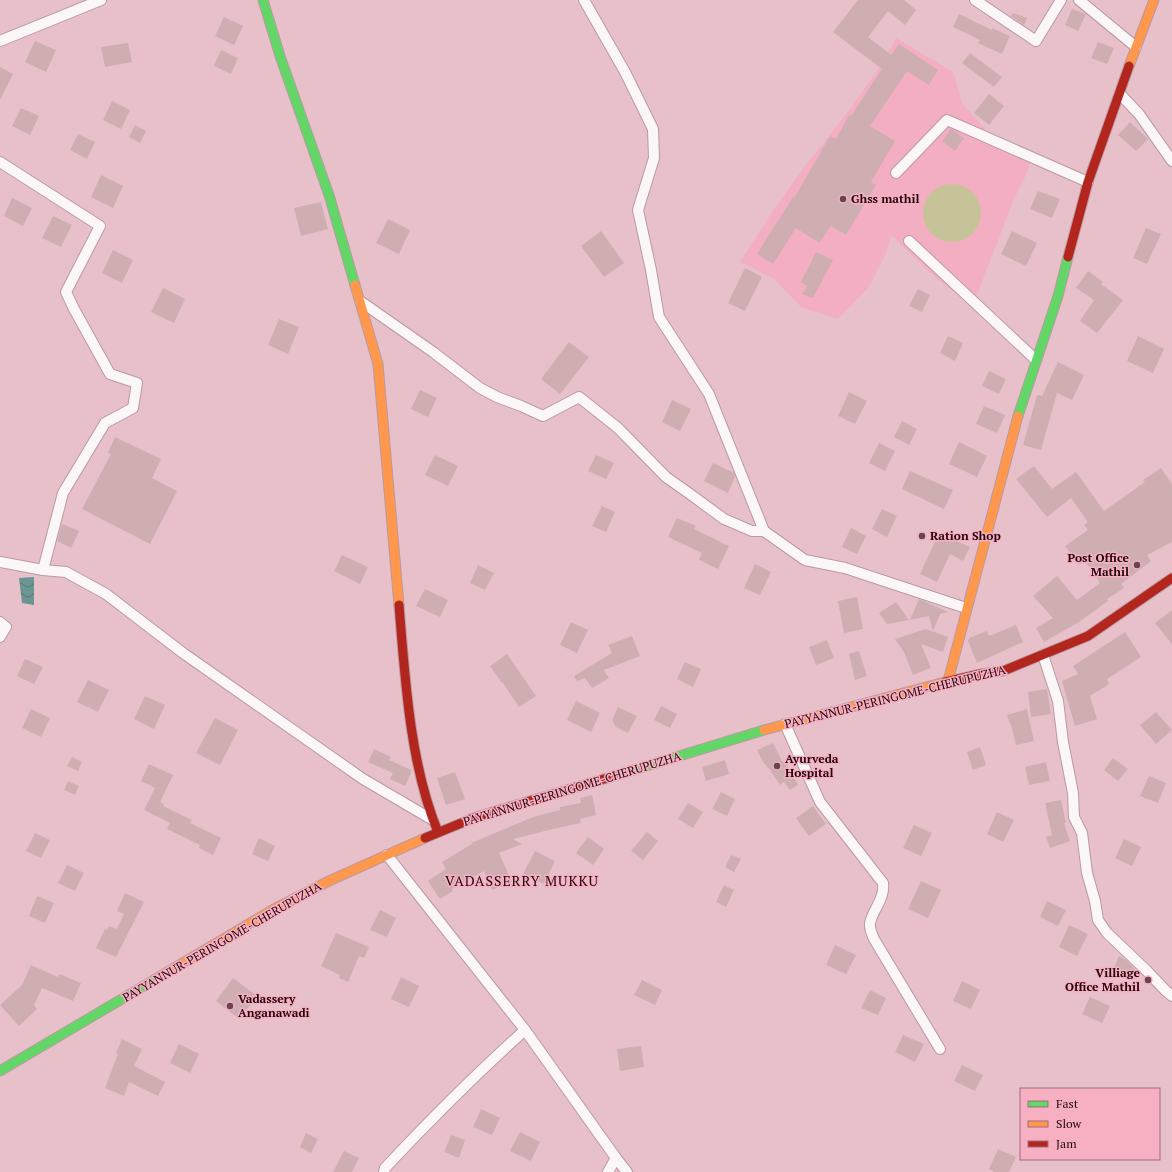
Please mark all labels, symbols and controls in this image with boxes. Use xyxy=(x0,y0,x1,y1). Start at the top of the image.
place label: Ghss mathil xyxy=(851,191,920,206)
marker: Ghss mathil xyxy=(838,194,848,204)
place label: Ration Shop xyxy=(930,528,1001,543)
marker: Ration Shop xyxy=(917,531,927,541)
place label: Post Office Mathil xyxy=(1068,550,1130,579)
marker: Post Office Mathil xyxy=(1132,560,1142,570)
street label: PAYYANNUR-PERINGOME-CHERUPUZHA xyxy=(783,662,1008,731)
street label: PAYYANNUR-PERINGOME-CHERUPUZHA xyxy=(461,748,683,829)
place label: Ayurveda Hospital xyxy=(785,751,839,780)
marker: Ayurveda Hospital xyxy=(772,761,782,771)
district label: VADASSERRY MUKKU xyxy=(445,871,599,890)
street label: PAYYANNUR-PERINGOME-CHERUPUZHA xyxy=(120,878,324,1005)
place label: Villiage Office Mathil xyxy=(1065,965,1141,994)
marker: Villiage Office Mathil xyxy=(1143,975,1153,985)
place label: Vadassery Anganawadi xyxy=(238,991,310,1020)
marker: Vadassery Anganawadi xyxy=(225,1001,235,1011)
legend xyxy=(1020,1088,1160,1160)
text: Fast xyxy=(1056,1096,1079,1111)
text: Slow xyxy=(1056,1116,1082,1131)
text: Jam xyxy=(1056,1136,1077,1151)

